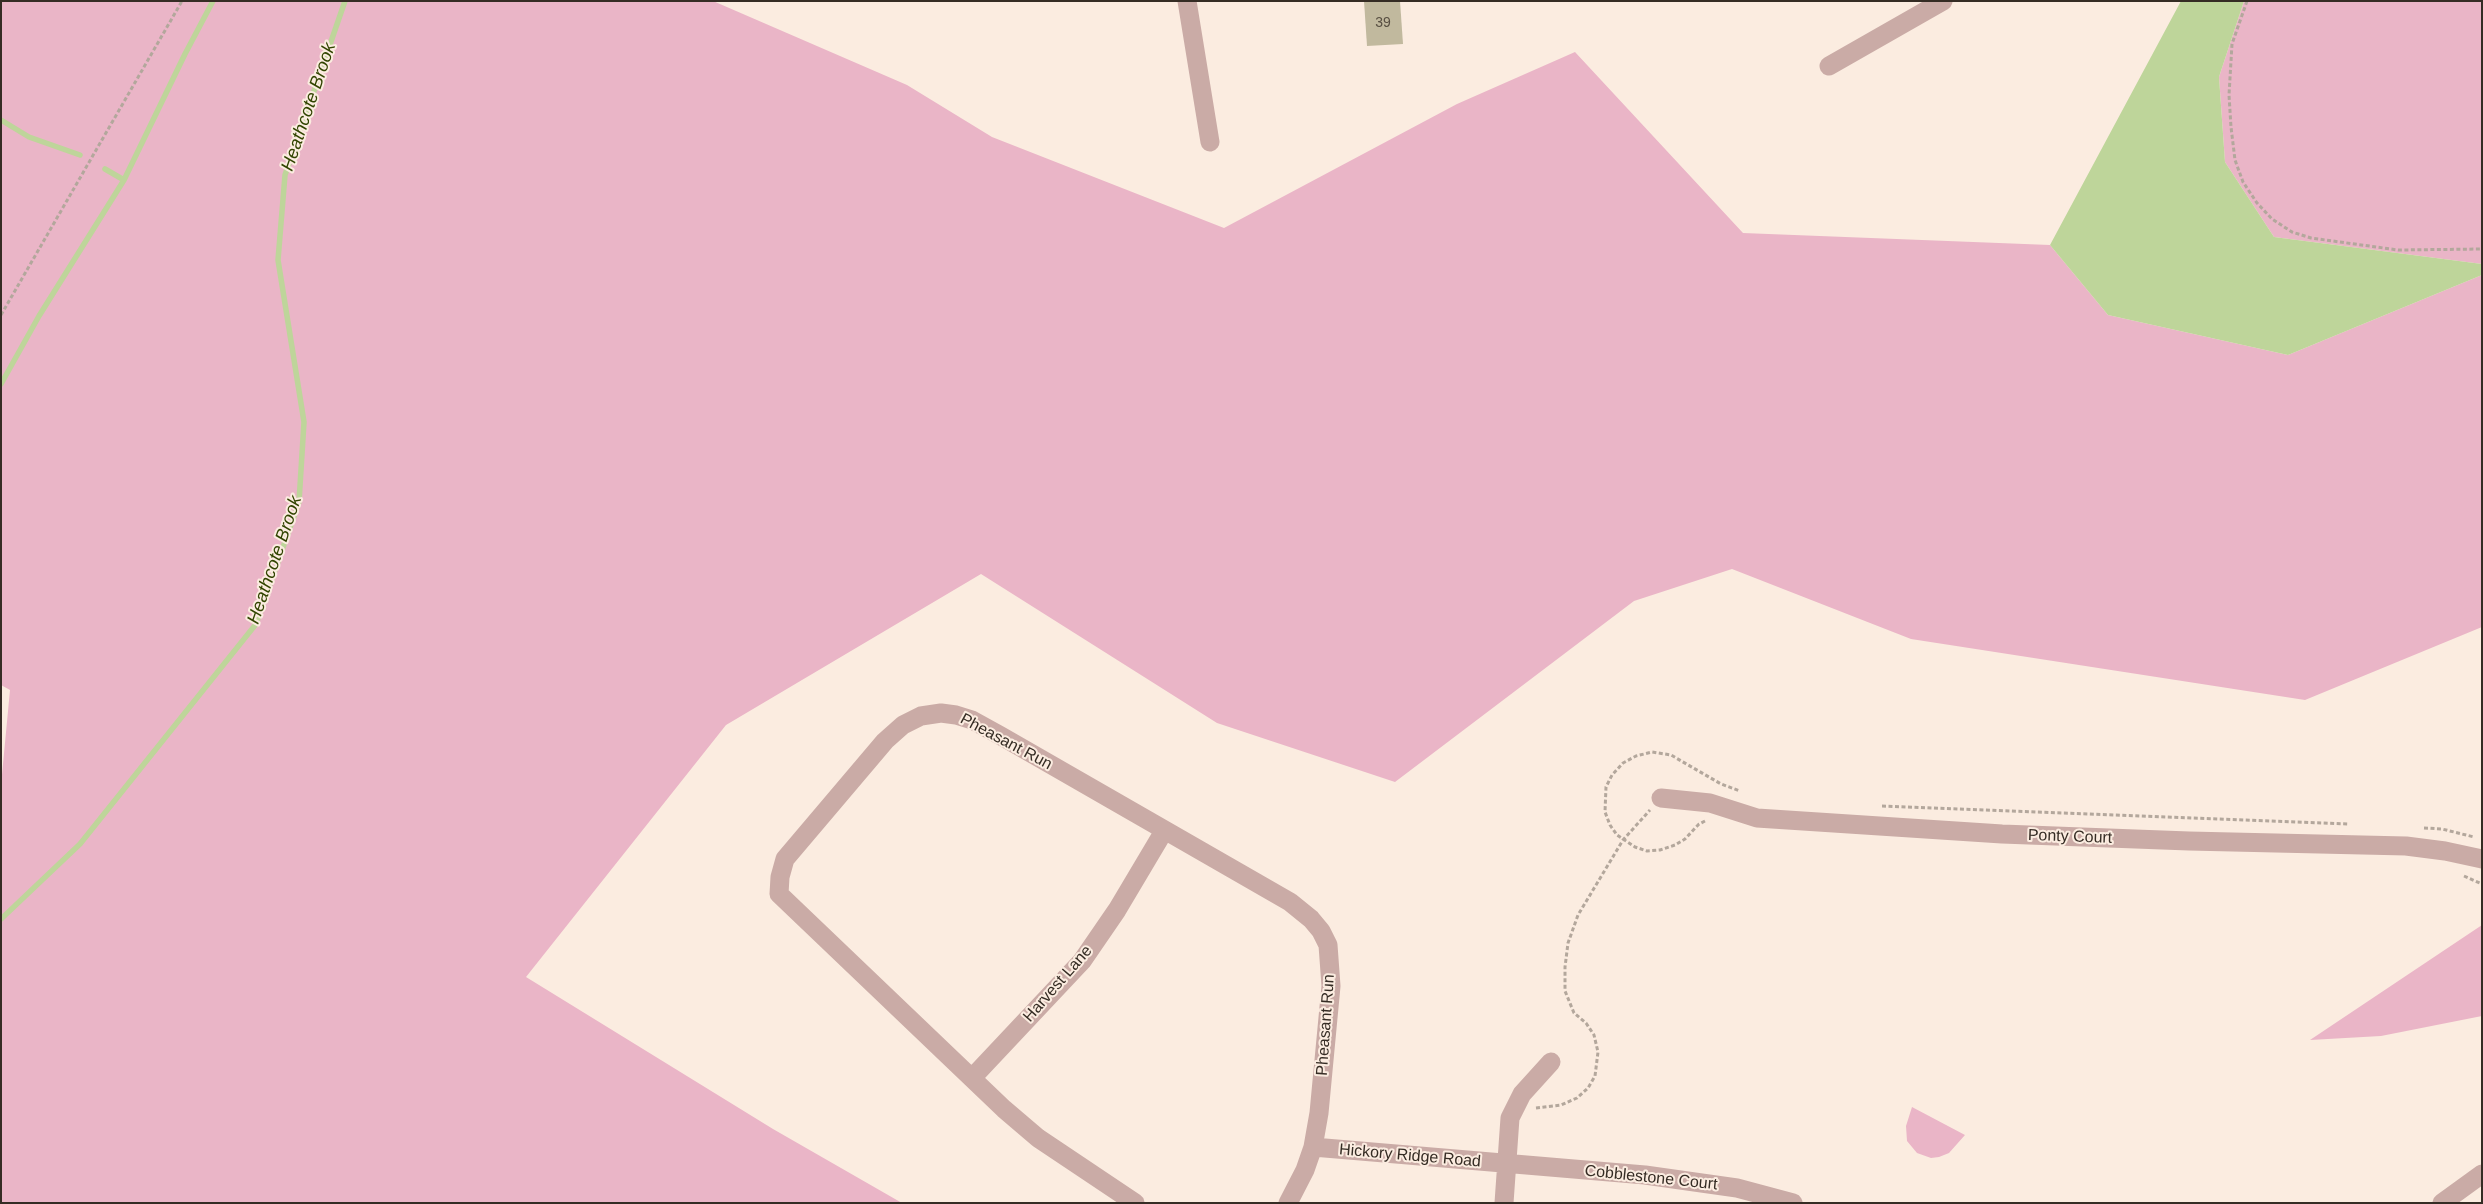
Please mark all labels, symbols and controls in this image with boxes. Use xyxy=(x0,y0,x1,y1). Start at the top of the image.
house number: 39 xyxy=(1375,15,1391,31)
water label: Heathcote Brook xyxy=(277,40,341,174)
water label: Heathcote Brook xyxy=(243,493,307,627)
street label: Pheasant Run xyxy=(957,710,1055,774)
street label: Ponty Court xyxy=(2027,826,2113,848)
street label: Harvest Lane xyxy=(1020,942,1096,1026)
street label: Pheasant Run xyxy=(1313,974,1339,1076)
street label: Hickory Ridge Road xyxy=(1338,1140,1482,1172)
street label: Cobblestone Court xyxy=(1584,1161,1718,1195)

